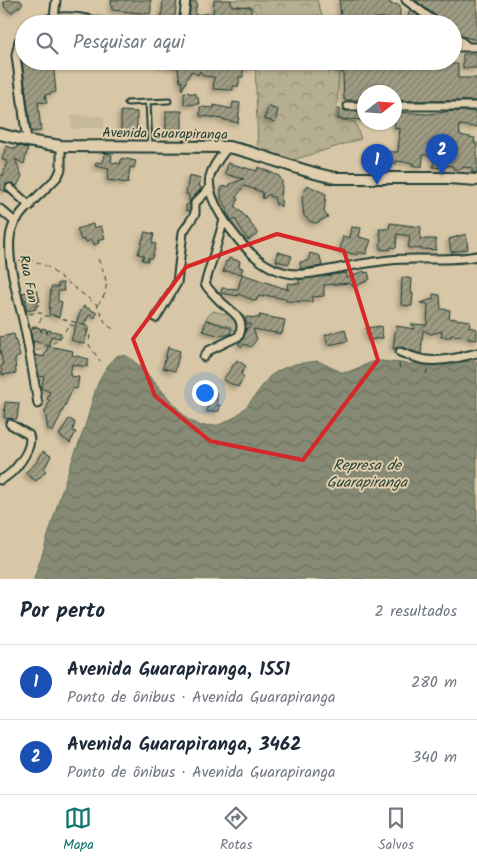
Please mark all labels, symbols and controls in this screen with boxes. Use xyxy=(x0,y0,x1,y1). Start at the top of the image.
search box xyxy=(15,15,462,70)
text: Pesquisar aqui xyxy=(73,28,185,58)
icon: search xyxy=(33,29,61,57)
north arrow xyxy=(357,85,402,130)
street label: Avenida Guarapiranga xyxy=(102,122,228,146)
pin: 2 xyxy=(426,134,458,175)
pin: 1 xyxy=(361,144,393,185)
street label: Rua Fan xyxy=(13,253,43,305)
your location xyxy=(192,380,218,406)
water label: Represa de Guarapiranga xyxy=(327,454,408,495)
text: Por perto xyxy=(20,595,105,628)
text: 2 resultados xyxy=(375,599,457,624)
text: Avenida Guarapiranga, 1551 xyxy=(67,655,290,685)
text: 1 xyxy=(34,670,38,695)
text: 280 m xyxy=(411,670,457,695)
text: Ponto de ônibus · Avenida Guarapiranga xyxy=(67,685,336,710)
text: Avenida Guarapiranga, 3462 xyxy=(67,730,301,760)
text: 2 xyxy=(31,745,41,770)
text: 340 m xyxy=(412,745,457,770)
text: Ponto de ônibus · Avenida Guarapiranga xyxy=(67,760,336,785)
tab: Mapa xyxy=(63,804,94,856)
tab: Rotas xyxy=(220,804,252,856)
tab: Salvos xyxy=(378,804,414,856)

